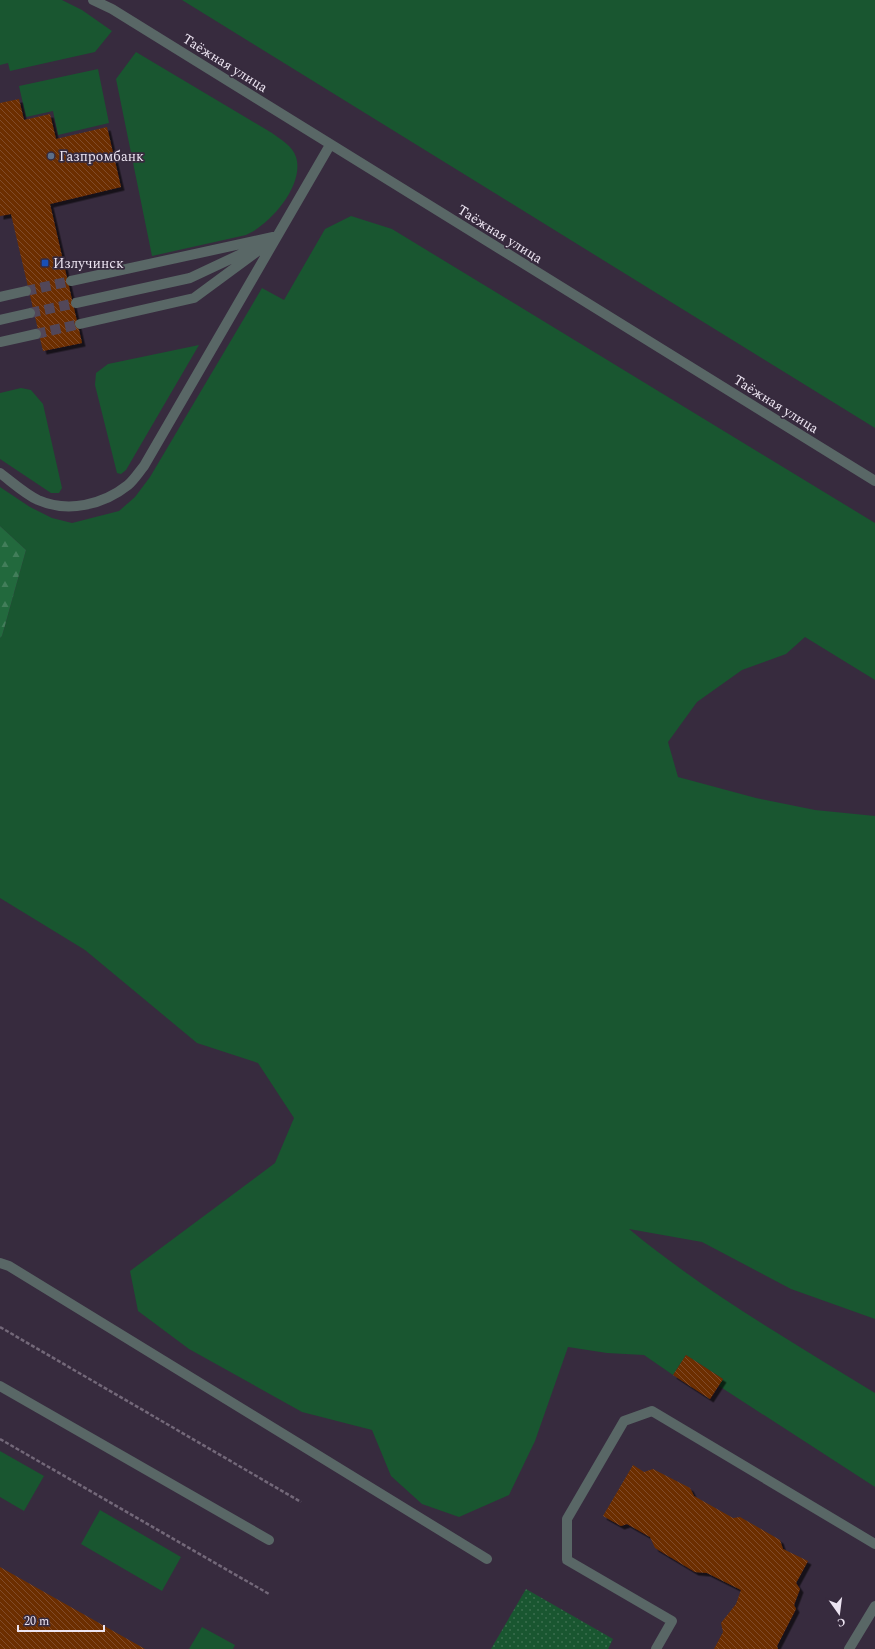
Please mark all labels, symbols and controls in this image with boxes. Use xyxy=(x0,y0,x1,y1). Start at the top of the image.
street label: Таёжная улица xyxy=(178,28,272,98)
place label: Газпромбанк xyxy=(59,146,144,167)
marker: Газпромбанк xyxy=(46,151,56,161)
street label: Таёжная улица xyxy=(453,199,547,269)
place label: Излучинск xyxy=(53,253,124,274)
marker: Излучинск xyxy=(40,258,50,268)
street label: Таёжная улица xyxy=(729,369,823,439)
north arrow xyxy=(819,1593,859,1633)
scale bar xyxy=(18,1607,104,1633)
text: 20 m xyxy=(24,1612,49,1631)
text: С xyxy=(835,1613,847,1631)

